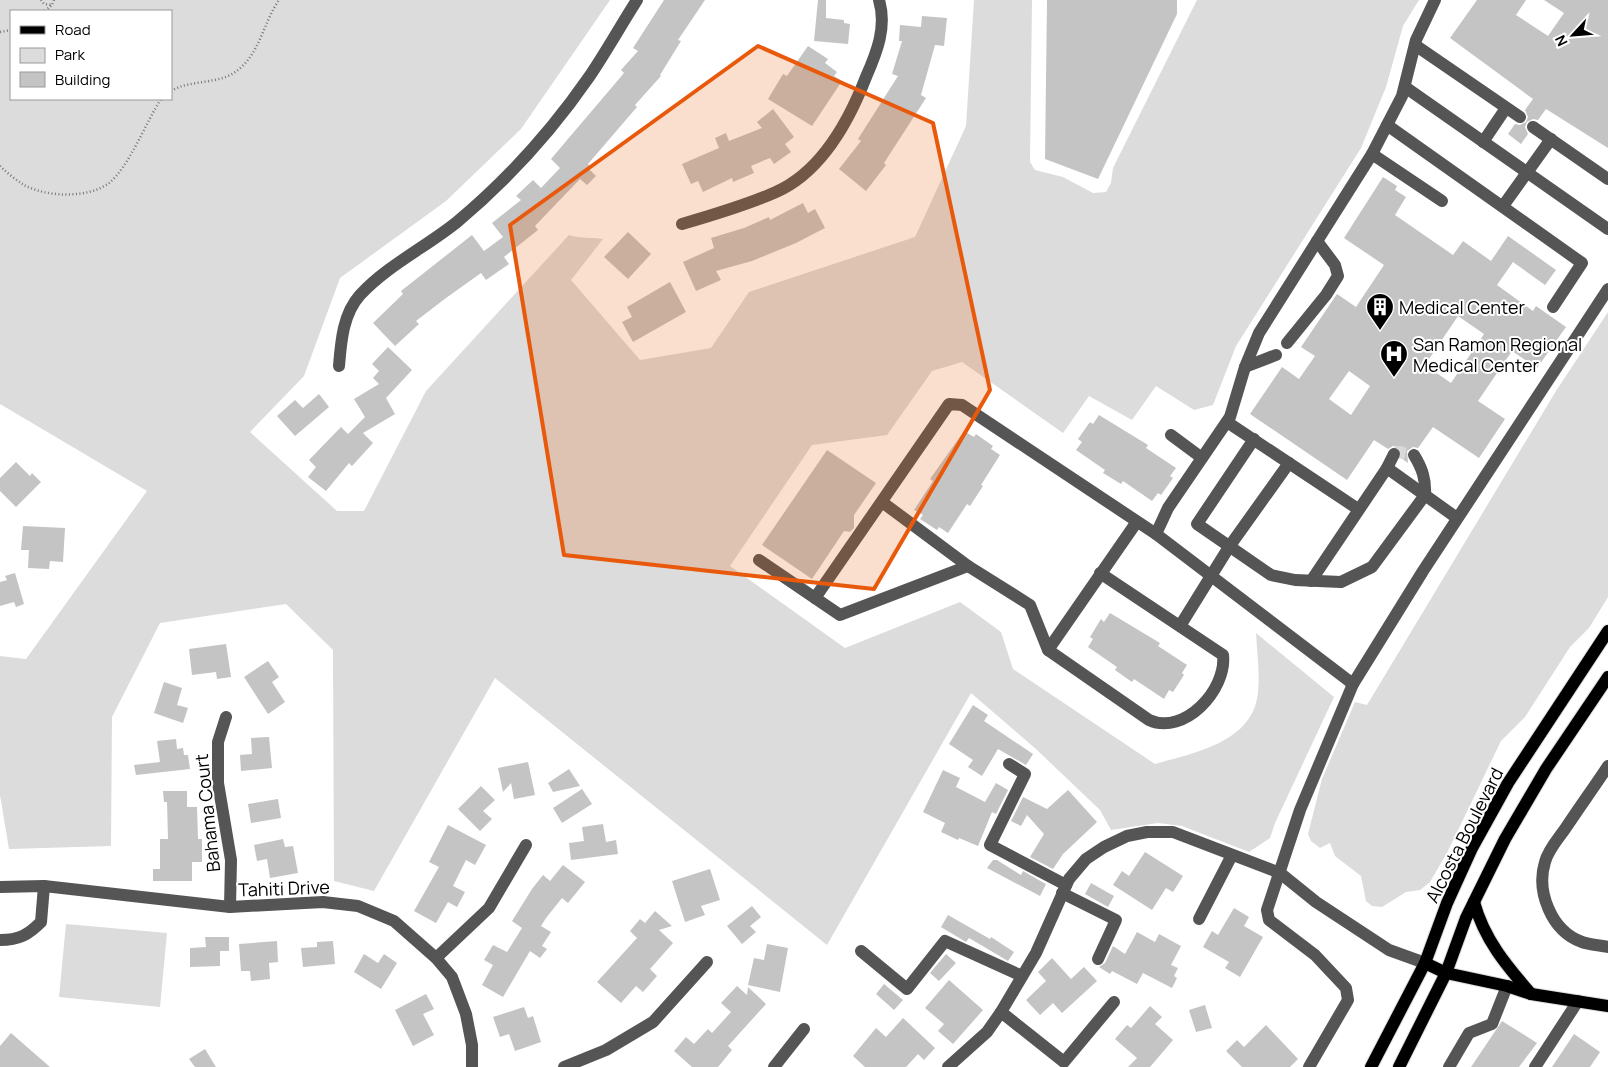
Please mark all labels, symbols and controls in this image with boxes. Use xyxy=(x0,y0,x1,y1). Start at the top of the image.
legend xyxy=(10,10,172,100)
north arrow xyxy=(1548,10,1598,60)
text: Road xyxy=(55,19,91,40)
text: N xyxy=(1550,32,1572,50)
text: Park xyxy=(55,44,85,65)
text: Building xyxy=(55,69,110,90)
building icon: Medical Center xyxy=(1365,292,1395,331)
place label: Medical Center xyxy=(1399,295,1525,319)
place label: San Ramon Regional Medical Center xyxy=(1413,332,1582,377)
hospital icon: San Ramon Regional Medical Center xyxy=(1379,339,1409,378)
street label: Bahama Court xyxy=(189,753,225,873)
street label: Alcosta Boulevard xyxy=(1420,763,1508,907)
street label: Tahiti Drive xyxy=(238,874,330,902)

